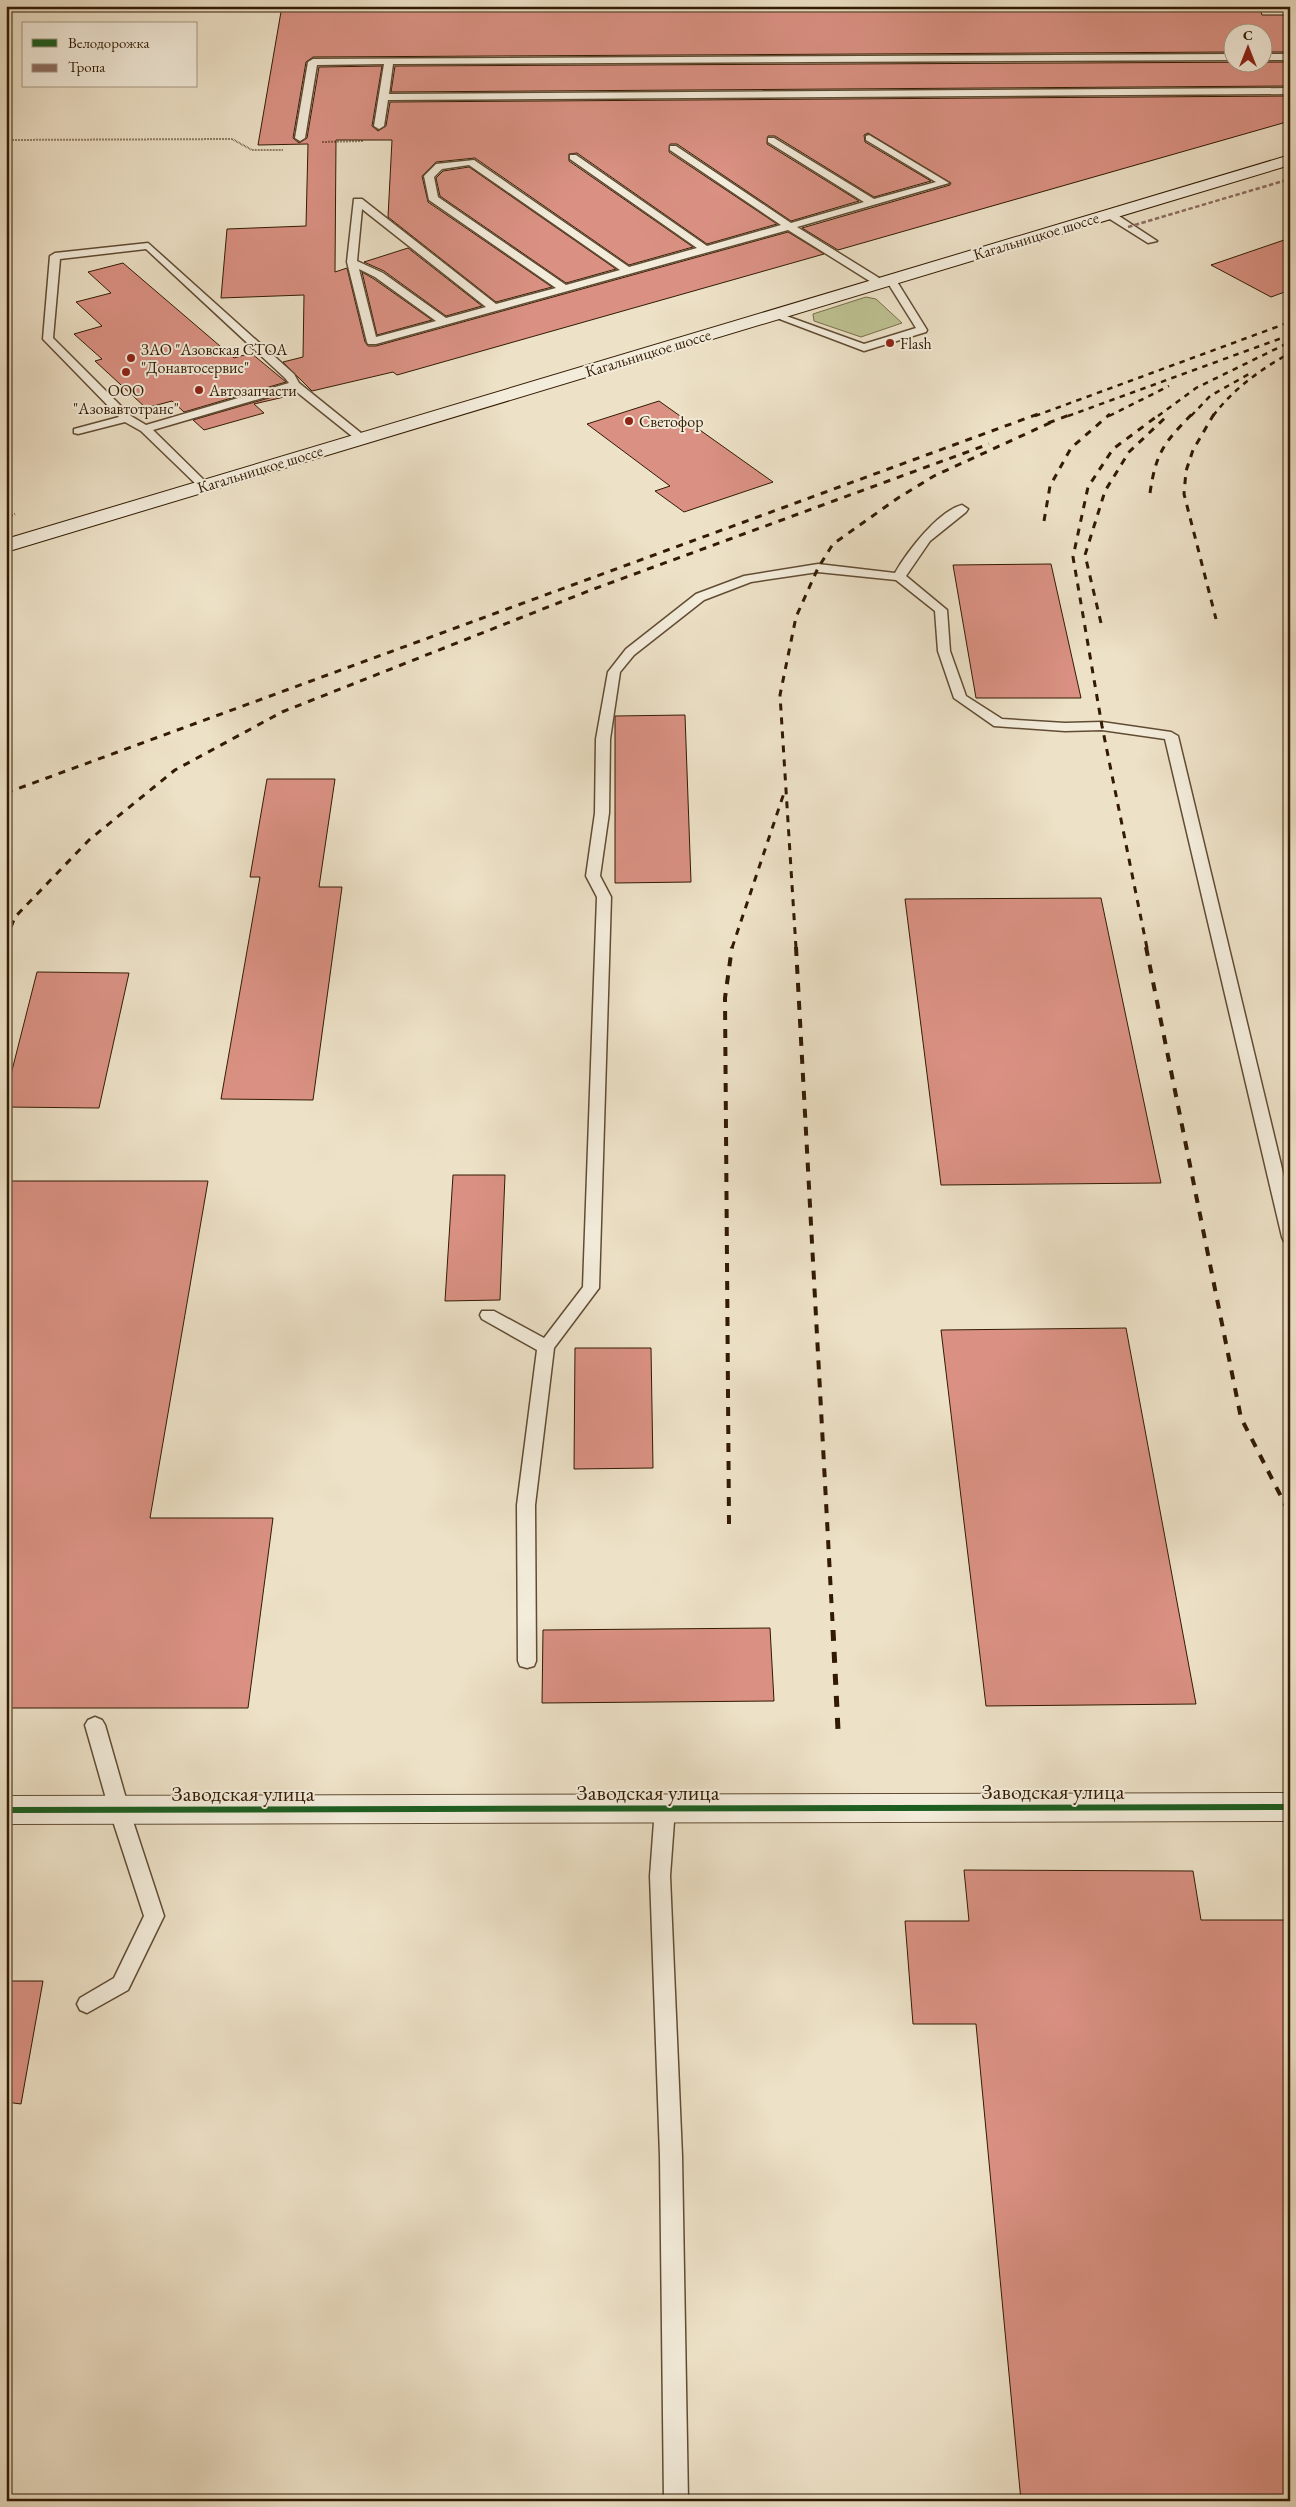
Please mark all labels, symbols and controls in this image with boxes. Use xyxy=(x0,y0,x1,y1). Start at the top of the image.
legend xyxy=(22,22,198,88)
north arrow xyxy=(1224,22,1274,72)
text: С xyxy=(1243,26,1253,44)
text: Велодорожка xyxy=(68,33,149,52)
text: Тропа xyxy=(68,57,105,76)
street label: Кагальницкое шоссе xyxy=(971,207,1101,265)
street label: Кагальницкое шоссе xyxy=(583,324,713,382)
place label: Flash xyxy=(900,333,932,354)
marker: Flash xyxy=(884,337,896,349)
place label: ЗАО "Азовская СТОА "Донавтосервис" xyxy=(141,339,288,378)
marker: ЗАО "Азовская СТОА "Донавтосервис" xyxy=(125,352,137,364)
marker: ООО "Азовавтотранс" xyxy=(120,366,132,378)
place label: ООО "Азовавтотранс" xyxy=(73,380,179,419)
place label: Автозапчасти xyxy=(208,380,297,401)
marker: Автозапчасти xyxy=(193,384,205,396)
place label: Светофор xyxy=(639,411,703,432)
marker: Светофор xyxy=(623,415,635,427)
street label: Кагальницкое шоссе xyxy=(195,440,325,498)
street label: Заводская улица xyxy=(982,1777,1125,1806)
street label: Заводская улица xyxy=(577,1778,720,1807)
street label: Заводская улица xyxy=(172,1779,315,1808)

